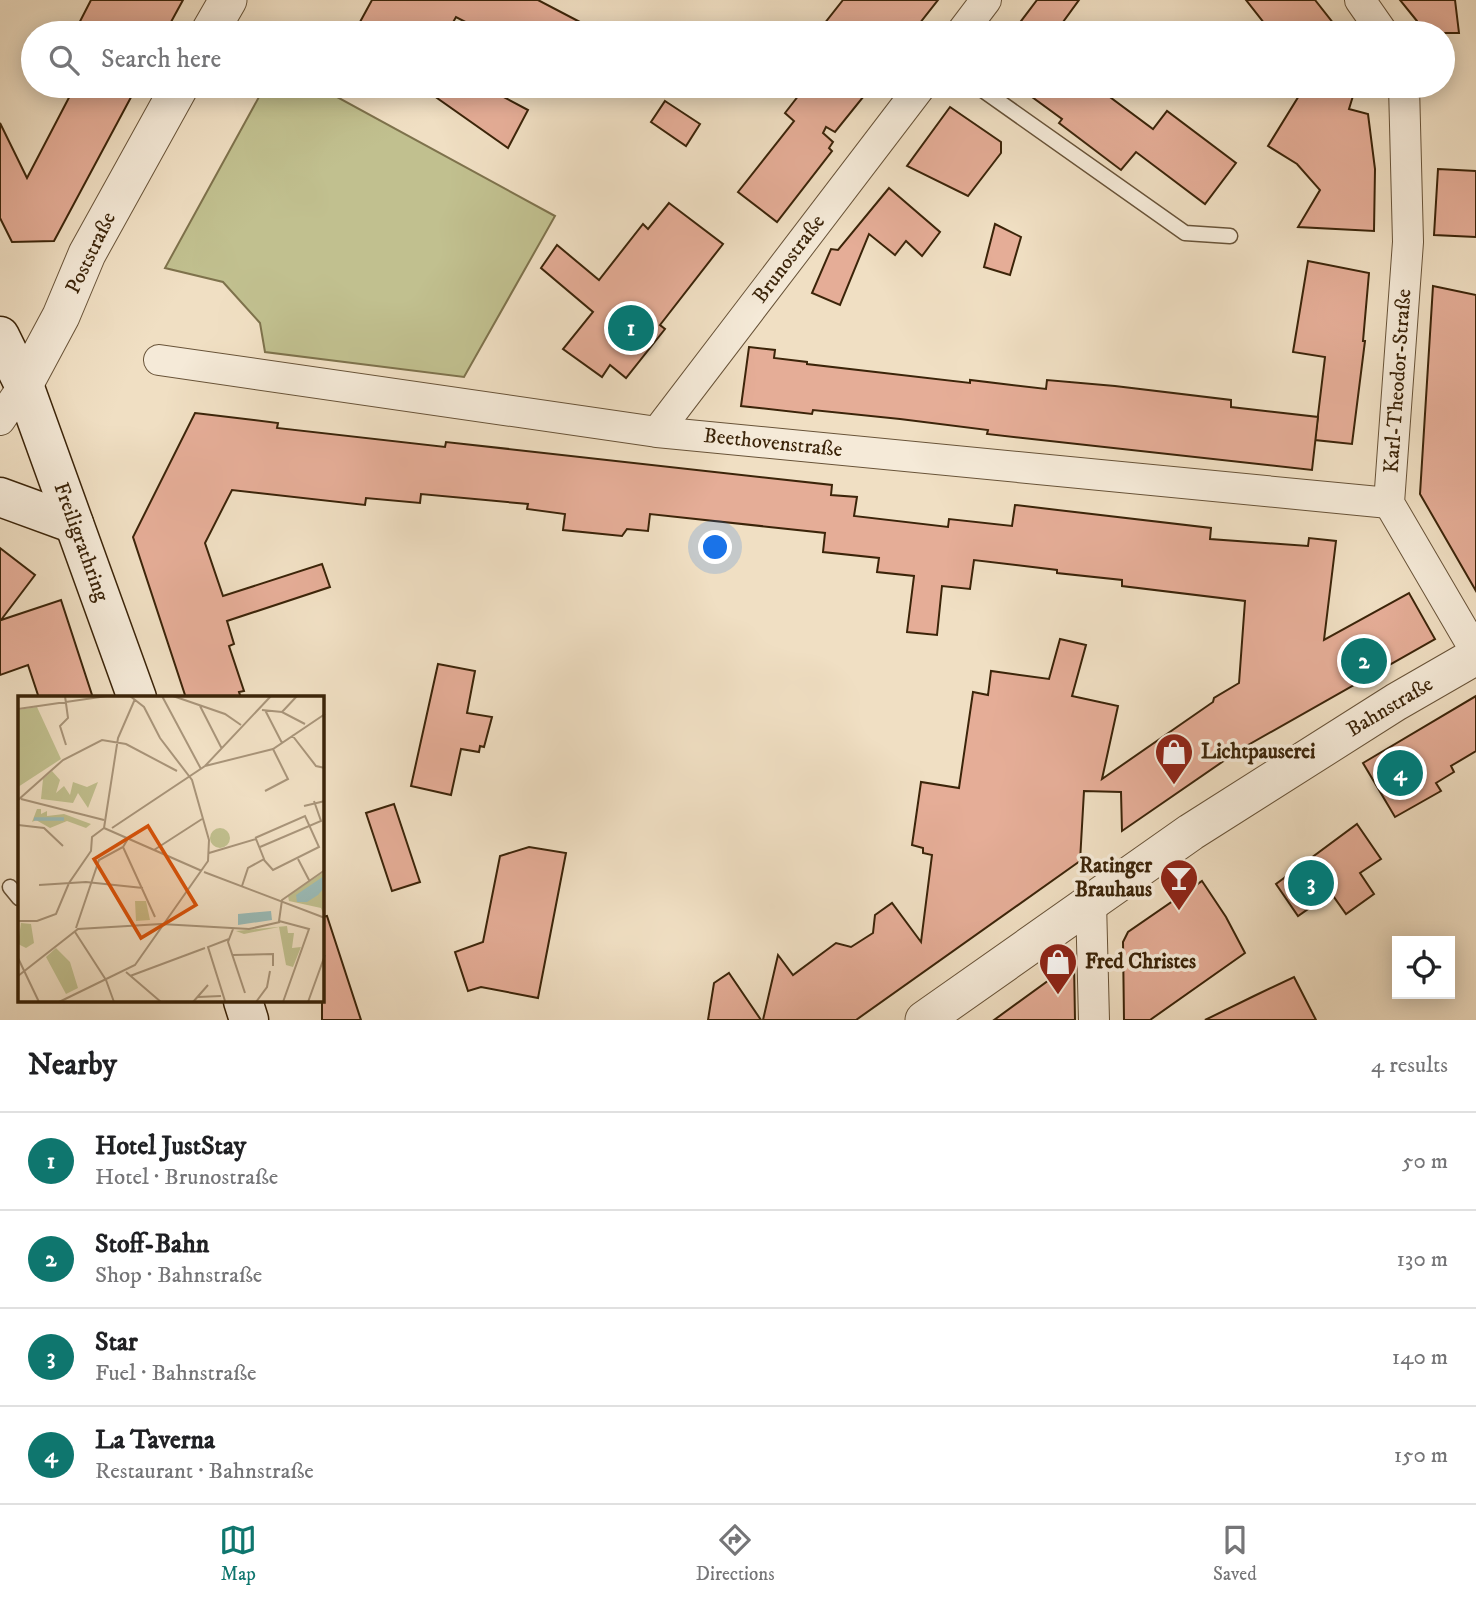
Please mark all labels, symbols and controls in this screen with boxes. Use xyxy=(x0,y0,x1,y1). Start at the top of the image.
search box xyxy=(21,21,1455,98)
icon: search xyxy=(45,41,83,79)
text: Search here xyxy=(101,43,221,76)
street label: Poststraße xyxy=(60,208,122,298)
street label: Brunostraße xyxy=(747,209,831,308)
street label: Karl-Theodor-Straße xyxy=(1379,288,1417,474)
pin: 1 xyxy=(608,302,654,354)
street label: Beethovenstraße xyxy=(702,423,844,463)
street label: Freiligrathring xyxy=(47,479,115,606)
your location xyxy=(698,530,732,564)
pin: 2 xyxy=(1341,635,1387,687)
street label: Bahnstraße xyxy=(1342,671,1438,743)
inset map xyxy=(18,696,324,1002)
shop icon: Lichtpauserei xyxy=(1153,731,1195,786)
place label: Lichtpauserei xyxy=(1201,739,1316,765)
pin: 4 xyxy=(1377,747,1423,799)
place label: Ratinger Brauhaus xyxy=(1075,853,1153,903)
bar icon: Ratinger Brauhaus xyxy=(1158,857,1200,912)
pin: 3 xyxy=(1288,857,1334,909)
map controls xyxy=(1392,936,1455,999)
button: locate xyxy=(1392,936,1455,999)
shop icon: Fred Christes xyxy=(1037,941,1079,996)
place label: Fred Christes xyxy=(1085,949,1196,975)
text: Nearby xyxy=(28,1047,117,1084)
text: 4 results xyxy=(1371,1051,1448,1080)
text: Hotel JustStay xyxy=(95,1130,246,1163)
text: 1 xyxy=(47,1147,55,1176)
text: 50 m xyxy=(1402,1147,1448,1176)
text: Hotel · Brunostraße xyxy=(95,1163,278,1192)
text: Stoff-Bahn xyxy=(95,1228,209,1261)
text: 2 xyxy=(45,1245,57,1274)
text: 130 m xyxy=(1396,1245,1448,1274)
text: Shop · Bahnstraße xyxy=(95,1261,262,1290)
text: Star xyxy=(95,1326,138,1359)
text: 3 xyxy=(47,1343,55,1372)
text: 140 m xyxy=(1392,1343,1448,1372)
text: Fuel · Bahnstraße xyxy=(95,1359,257,1388)
text: La Taverna xyxy=(95,1424,215,1457)
text: 4 xyxy=(44,1441,58,1470)
text: 150 m xyxy=(1394,1441,1448,1470)
text: Restaurant · Bahnstraße xyxy=(95,1457,314,1486)
tab: Map xyxy=(219,1521,257,1586)
tab: Directions xyxy=(696,1521,775,1586)
tab: Saved xyxy=(1213,1521,1257,1586)

